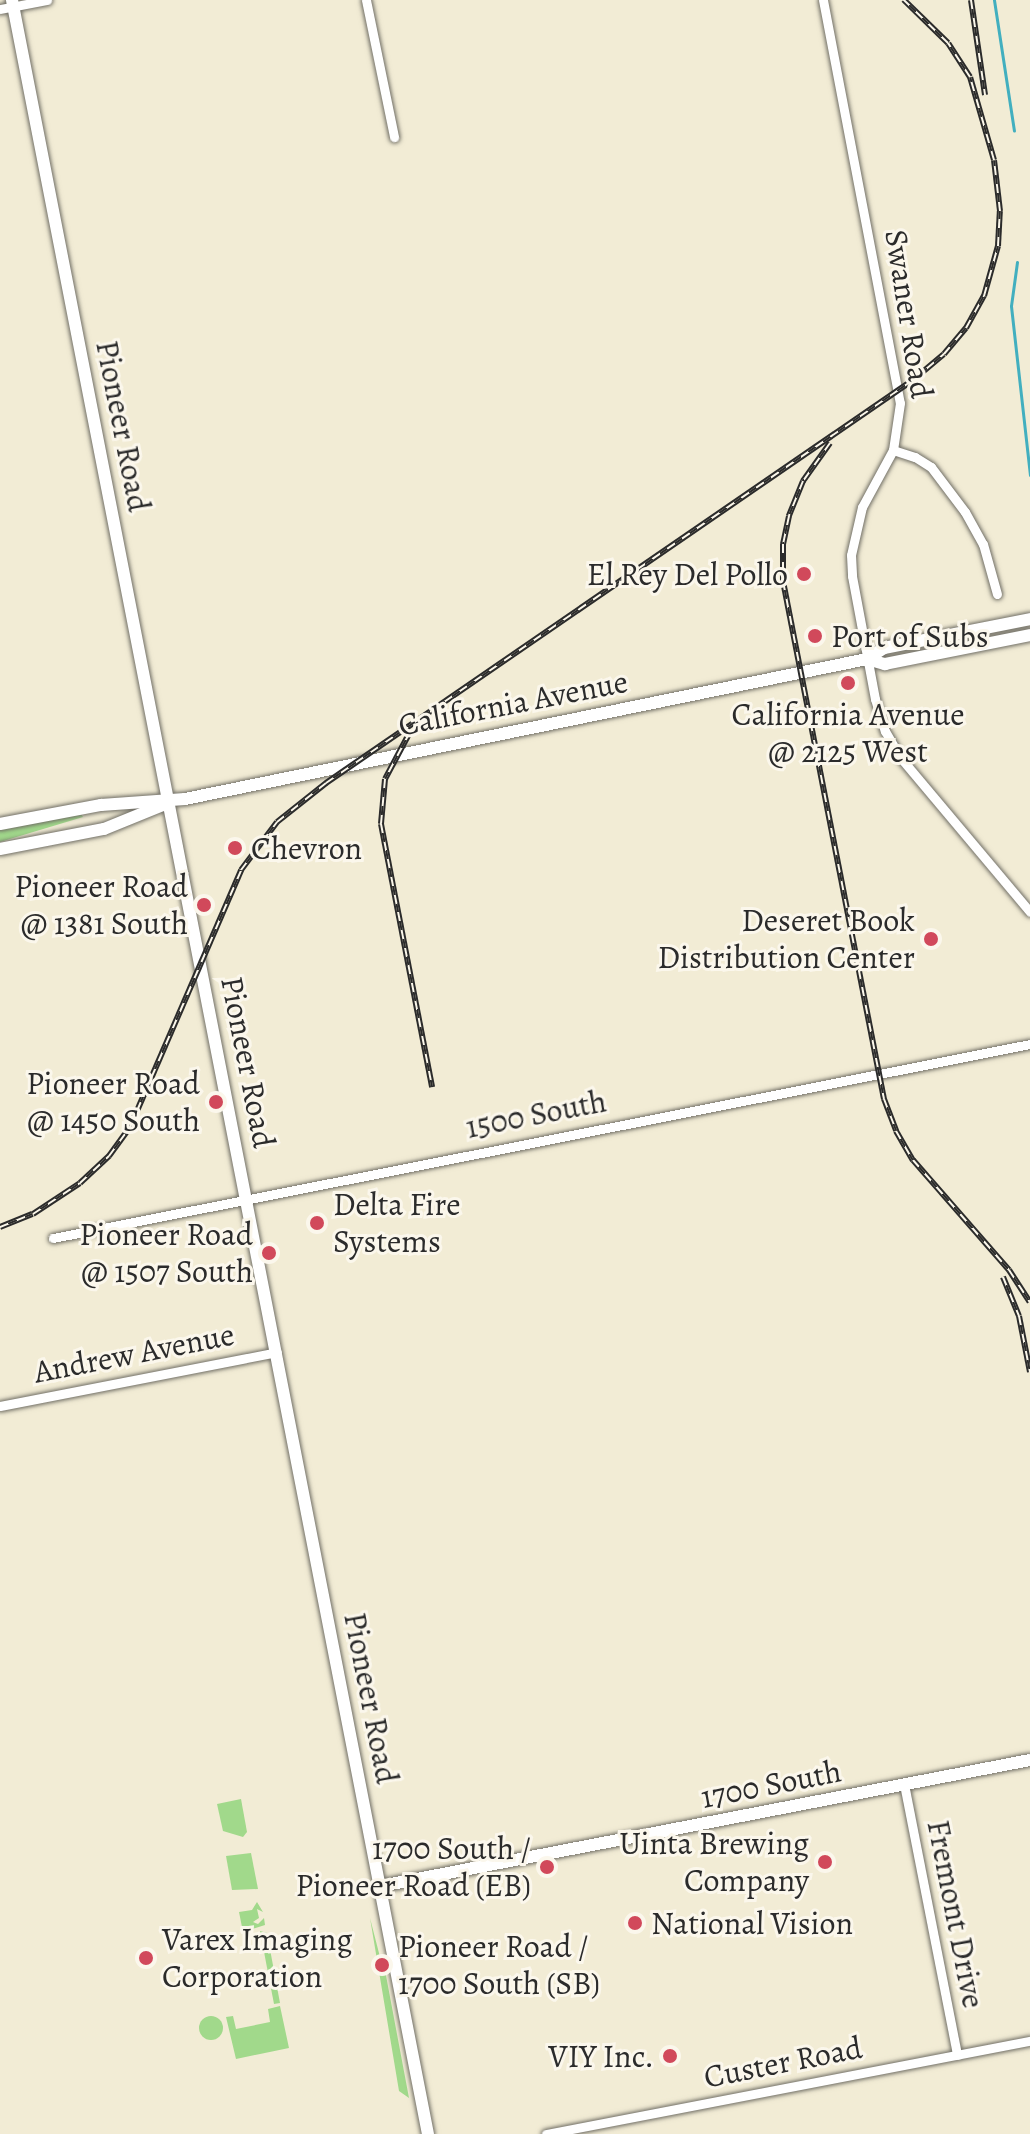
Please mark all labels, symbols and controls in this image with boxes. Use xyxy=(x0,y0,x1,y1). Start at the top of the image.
street label: Swaner Road xyxy=(877,227,941,401)
street label: Pioneer Road xyxy=(88,337,158,515)
place label: El Rey Del Pollo xyxy=(587,555,788,593)
marker: El Rey Del Pollo xyxy=(795,565,813,583)
place label: Port of Subs xyxy=(831,617,989,655)
marker: Port of Subs xyxy=(806,627,824,645)
street label: California Avenue xyxy=(395,662,631,744)
marker: California Avenue @ 2125 West xyxy=(839,674,857,692)
place label: California Avenue @ 2125 West xyxy=(731,696,965,771)
place label: Chevron xyxy=(251,829,362,867)
marker: Chevron xyxy=(226,839,244,857)
place label: Pioneer Road @ 1381 South xyxy=(14,868,188,943)
marker: Pioneer Road @ 1381 South xyxy=(195,896,213,914)
place label: Deseret Book Distribution Center xyxy=(657,902,915,977)
marker: Deseret Book Distribution Center xyxy=(922,930,940,948)
street label: Pioneer Road xyxy=(213,973,283,1151)
place label: Pioneer Road @ 1450 South xyxy=(26,1065,200,1140)
street label: 1500 South xyxy=(462,1082,610,1146)
marker: Pioneer Road @ 1450 South xyxy=(207,1093,225,1111)
place label: Delta Fire Systems xyxy=(333,1186,460,1261)
marker: Delta Fire Systems xyxy=(308,1214,326,1232)
place label: Pioneer Road @ 1507 South xyxy=(79,1216,253,1291)
marker: Pioneer Road @ 1507 South xyxy=(260,1244,278,1262)
street label: Andrew Avenue xyxy=(31,1315,237,1391)
street label: Pioneer Road xyxy=(336,1609,406,1787)
street label: 1700 South xyxy=(698,1752,844,1816)
street label: Fremont Drive xyxy=(919,1817,993,2011)
place label: Uinta Brewing Company xyxy=(619,1825,809,1900)
place label: 1700 South / Pioneer Road (EB) xyxy=(295,1830,531,1905)
marker: Uinta Brewing Company xyxy=(816,1853,834,1871)
marker: 1700 South / Pioneer Road (EB) xyxy=(538,1858,556,1876)
place label: National Vision xyxy=(651,1904,853,1942)
marker: National Vision xyxy=(626,1914,644,1932)
place label: Varex Imaging Corporation xyxy=(162,1921,352,1996)
place label: Pioneer Road / 1700 South (SB) xyxy=(398,1928,600,2003)
marker: Varex Imaging Corporation xyxy=(137,1949,155,1967)
marker: Pioneer Road / 1700 South (SB) xyxy=(373,1956,391,1974)
street label: Custer Road xyxy=(701,2028,865,2096)
place label: VIY Inc. xyxy=(548,2037,654,2075)
marker: VIY Inc. xyxy=(661,2047,679,2065)

